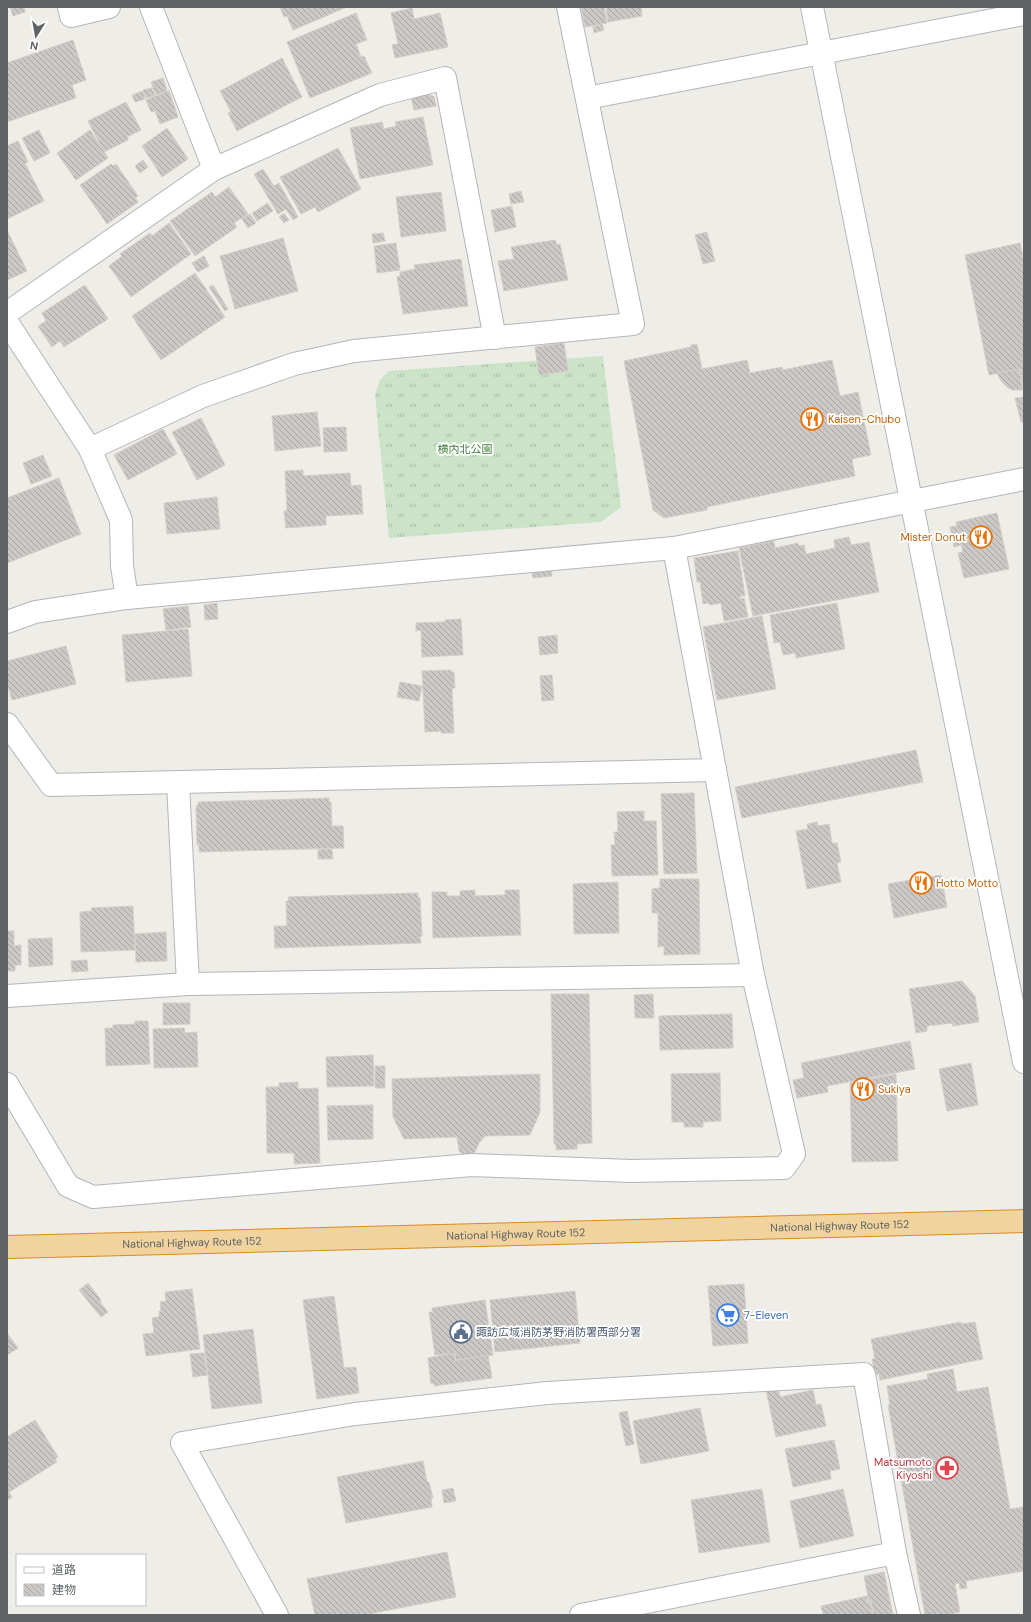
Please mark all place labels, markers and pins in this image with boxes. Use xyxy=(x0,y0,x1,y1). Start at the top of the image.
restaurant icon: Kaisen-Chubo xyxy=(799,406,825,432)
place label: Kaisen-Chubo xyxy=(828,412,901,426)
restaurant icon: Mister Donut xyxy=(968,524,994,550)
place label: Mister Donut xyxy=(900,530,966,544)
restaurant icon: Hotto Motto xyxy=(908,870,934,896)
place label: Hotto Motto xyxy=(936,876,998,890)
restaurant icon: Sukiya xyxy=(850,1076,876,1102)
place label: Sukiya xyxy=(878,1082,911,1096)
supermarket icon: 7-Eleven xyxy=(715,1302,741,1328)
place label: 7-Eleven xyxy=(744,1308,788,1322)
public building icon: 諏訪広域消防茅野消防署西部分署 xyxy=(448,1319,474,1345)
place label: 諏訪広域消防茅野消防署西部分署 xyxy=(476,1325,641,1339)
place label: Matsumoto Kiyoshi xyxy=(874,1455,932,1482)
pharmacy icon: Matsumoto Kiyoshi xyxy=(934,1455,960,1481)

